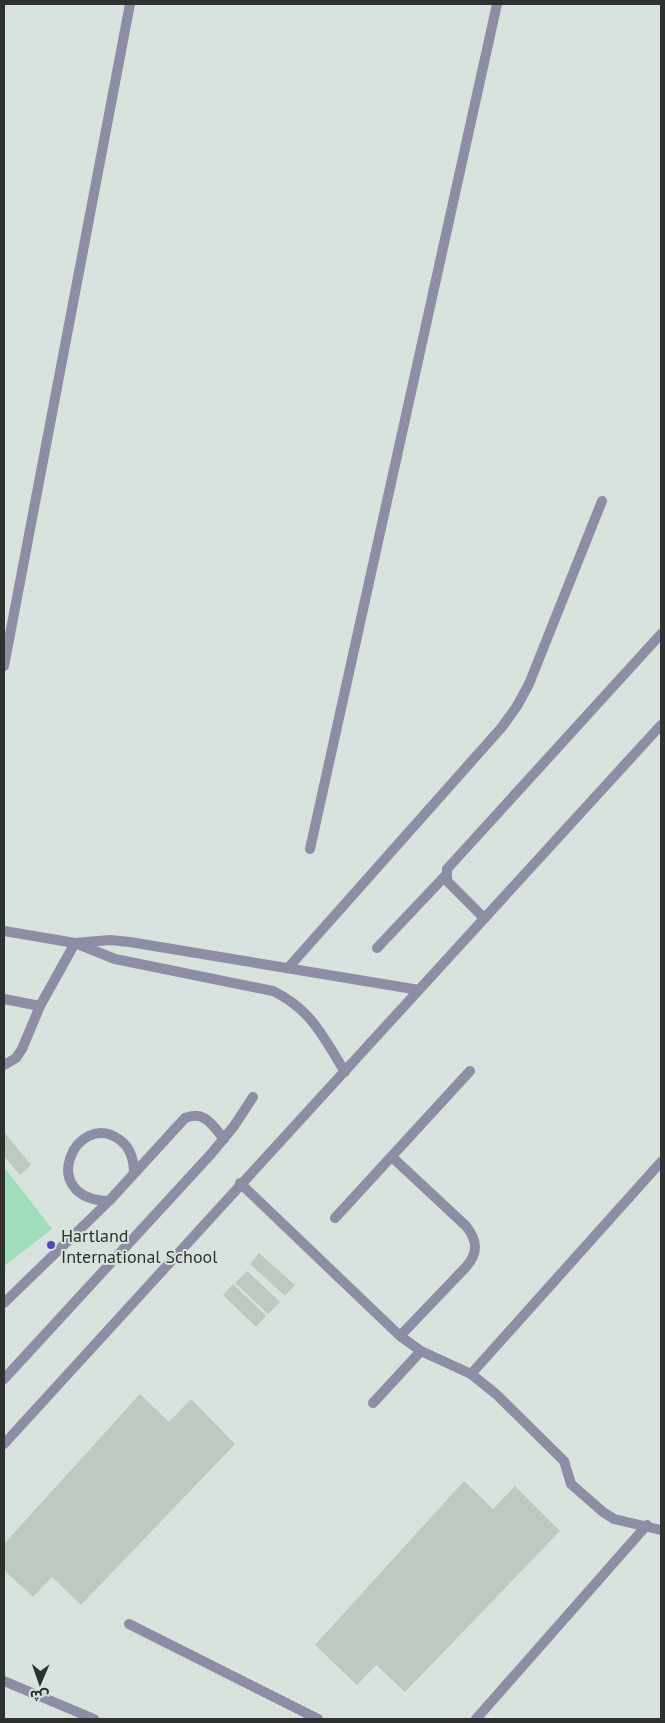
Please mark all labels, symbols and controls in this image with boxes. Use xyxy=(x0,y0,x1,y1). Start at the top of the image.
place label: Hartland International School xyxy=(61,1224,218,1268)
marker: Hartland International School xyxy=(45,1239,57,1251)
north arrow xyxy=(15,1658,65,1708)
text: ش xyxy=(30,1687,49,1705)

